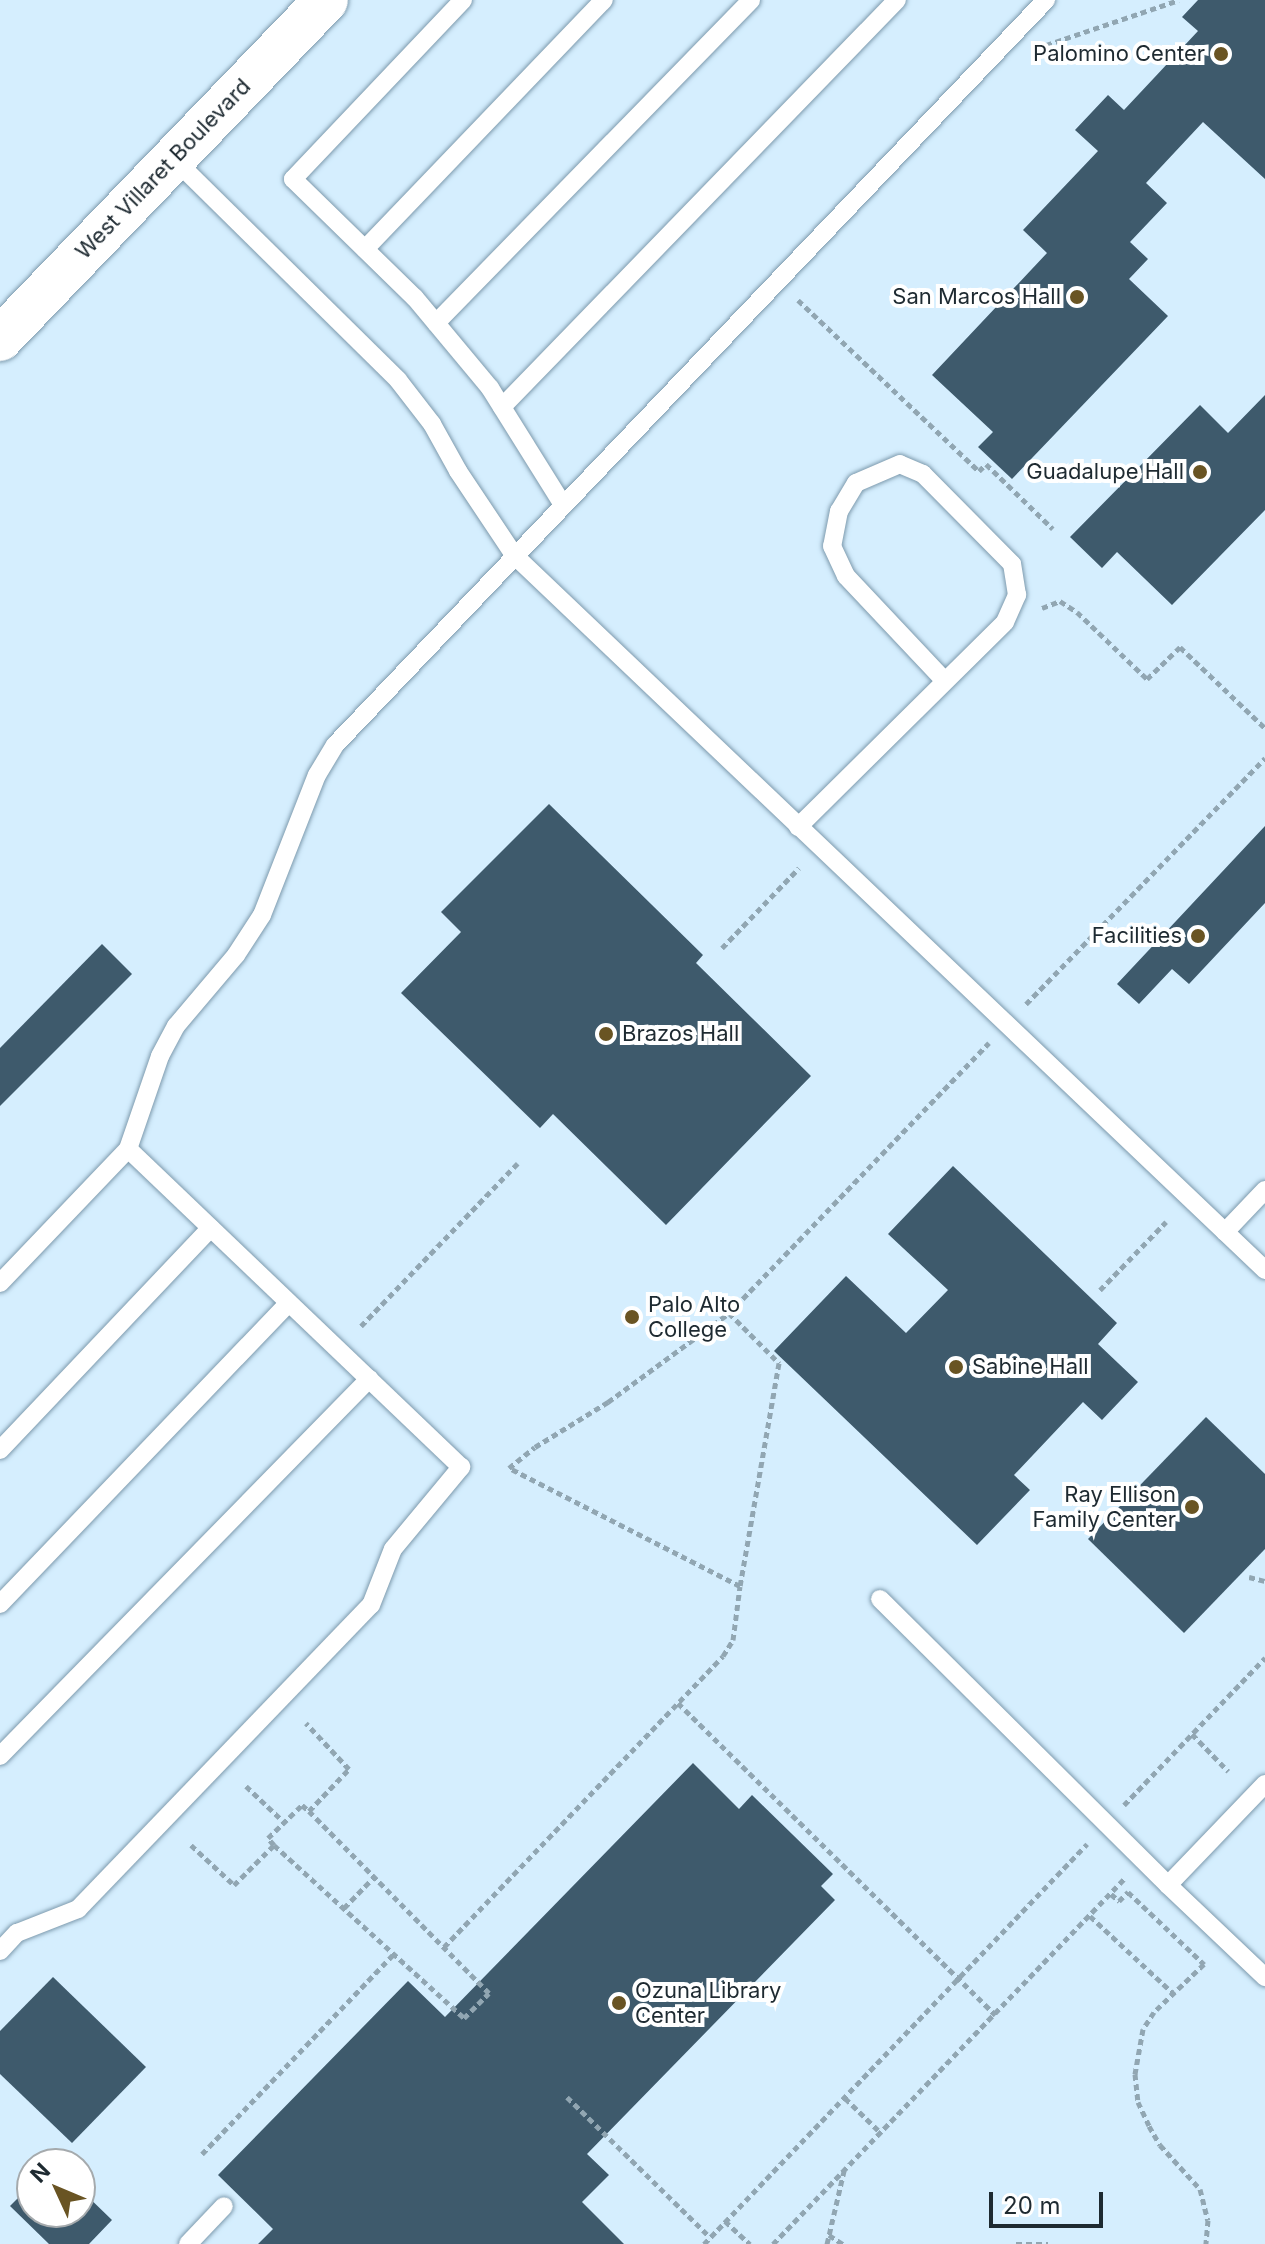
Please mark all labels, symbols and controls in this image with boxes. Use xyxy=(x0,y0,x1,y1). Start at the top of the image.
place label: Palomino Center xyxy=(1033,41,1205,67)
marker: Palomino Center xyxy=(1212,45,1230,63)
street label: West Villaret Boulevard xyxy=(70,73,256,265)
place label: San Marcos Hall xyxy=(892,284,1061,310)
marker: San Marcos Hall xyxy=(1068,288,1086,306)
place label: Guadalupe Hall xyxy=(1026,459,1184,485)
marker: Guadalupe Hall xyxy=(1191,463,1209,481)
place label: Facilities xyxy=(1092,923,1182,949)
marker: Facilities xyxy=(1189,927,1207,945)
place label: Brazos Hall xyxy=(622,1021,739,1047)
marker: Brazos Hall xyxy=(597,1025,615,1043)
place label: Palo Alto College xyxy=(648,1291,740,1342)
marker: Palo Alto College xyxy=(623,1308,641,1326)
place label: Sabine Hall xyxy=(972,1354,1089,1380)
marker: Sabine Hall xyxy=(947,1358,965,1376)
place label: Ray Ellison Family Center xyxy=(1033,1481,1176,1532)
marker: Ray Ellison Family Center xyxy=(1183,1498,1201,1516)
place label: Ozuna Library Center xyxy=(635,1977,781,2028)
marker: Ozuna Library Center xyxy=(610,1994,628,2012)
north arrow xyxy=(16,2148,96,2228)
text: N xyxy=(25,2158,55,2188)
scale bar xyxy=(993,2176,1107,2226)
text: 20 m xyxy=(1003,2191,1061,2220)

